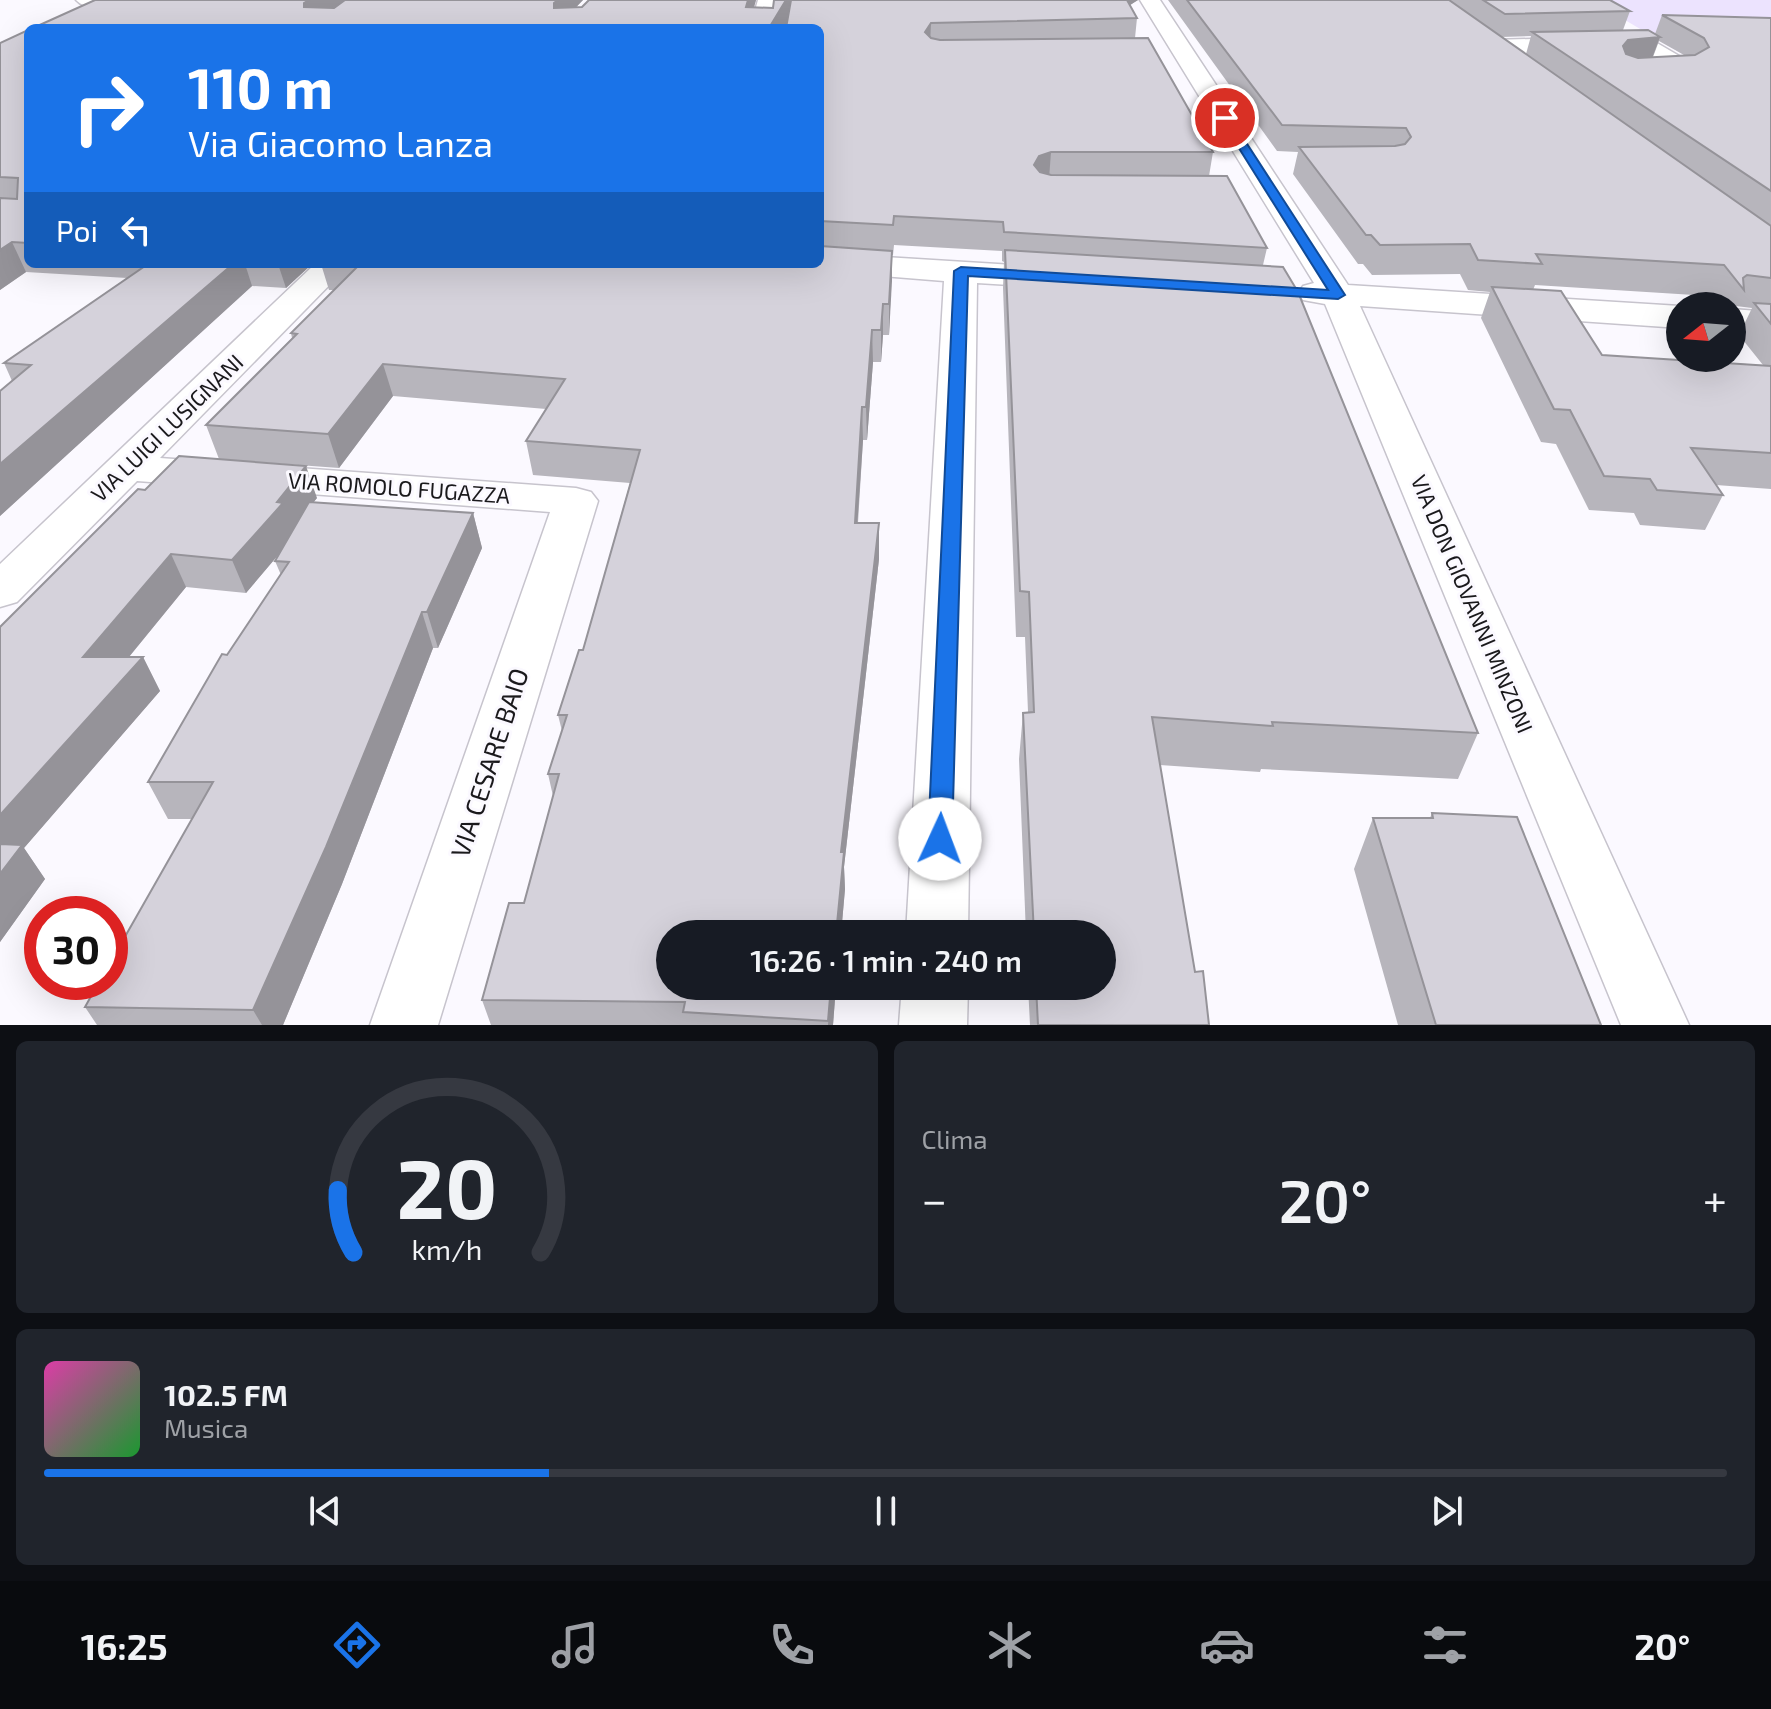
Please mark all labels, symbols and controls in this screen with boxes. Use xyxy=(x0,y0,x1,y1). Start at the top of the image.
text: 110 m xyxy=(188,53,333,120)
icon: right xyxy=(56,56,160,160)
pin xyxy=(1191,84,1259,152)
icon: arrive xyxy=(1203,96,1247,140)
text: Via Giacomo Lanza xyxy=(188,121,493,164)
icon: left xyxy=(114,208,158,252)
text: Poi xyxy=(56,212,98,248)
north arrow xyxy=(1666,292,1746,372)
map controls xyxy=(1666,292,1746,372)
street label: VIA LUIGI LUSIGNANI xyxy=(85,348,248,506)
street label: VIA ROMOLO FUGAZZA xyxy=(287,466,511,508)
street label: VIA DON GIOVANNI MINZONI xyxy=(1407,471,1539,737)
street label: VIA CESARE BAIO xyxy=(443,664,534,861)
position arrow xyxy=(898,797,982,881)
speed limit sign: 30 xyxy=(24,896,128,1000)
text: 16:26 · 1 min · 240 m xyxy=(750,942,1022,978)
text: Clima xyxy=(922,1123,988,1154)
text: 20 xyxy=(396,1136,497,1236)
text: 20° xyxy=(1279,1163,1371,1235)
text: − xyxy=(922,1172,947,1225)
text: + xyxy=(1703,1172,1727,1225)
text: km/h xyxy=(411,1231,482,1266)
text: 102.5 FM xyxy=(164,1376,288,1412)
text: Musica xyxy=(164,1412,248,1443)
icon: previous xyxy=(303,1489,347,1533)
icon: pause xyxy=(864,1489,908,1533)
icon: next xyxy=(1425,1489,1469,1533)
icon: directions xyxy=(329,1617,385,1673)
icon: music xyxy=(547,1617,603,1673)
icon: phone xyxy=(764,1617,820,1673)
icon: climate xyxy=(982,1617,1038,1673)
icon: car xyxy=(1199,1617,1255,1673)
icon: filters xyxy=(1417,1617,1473,1673)
text: 16:25 xyxy=(81,1624,168,1667)
text: 20° xyxy=(1634,1624,1690,1667)

